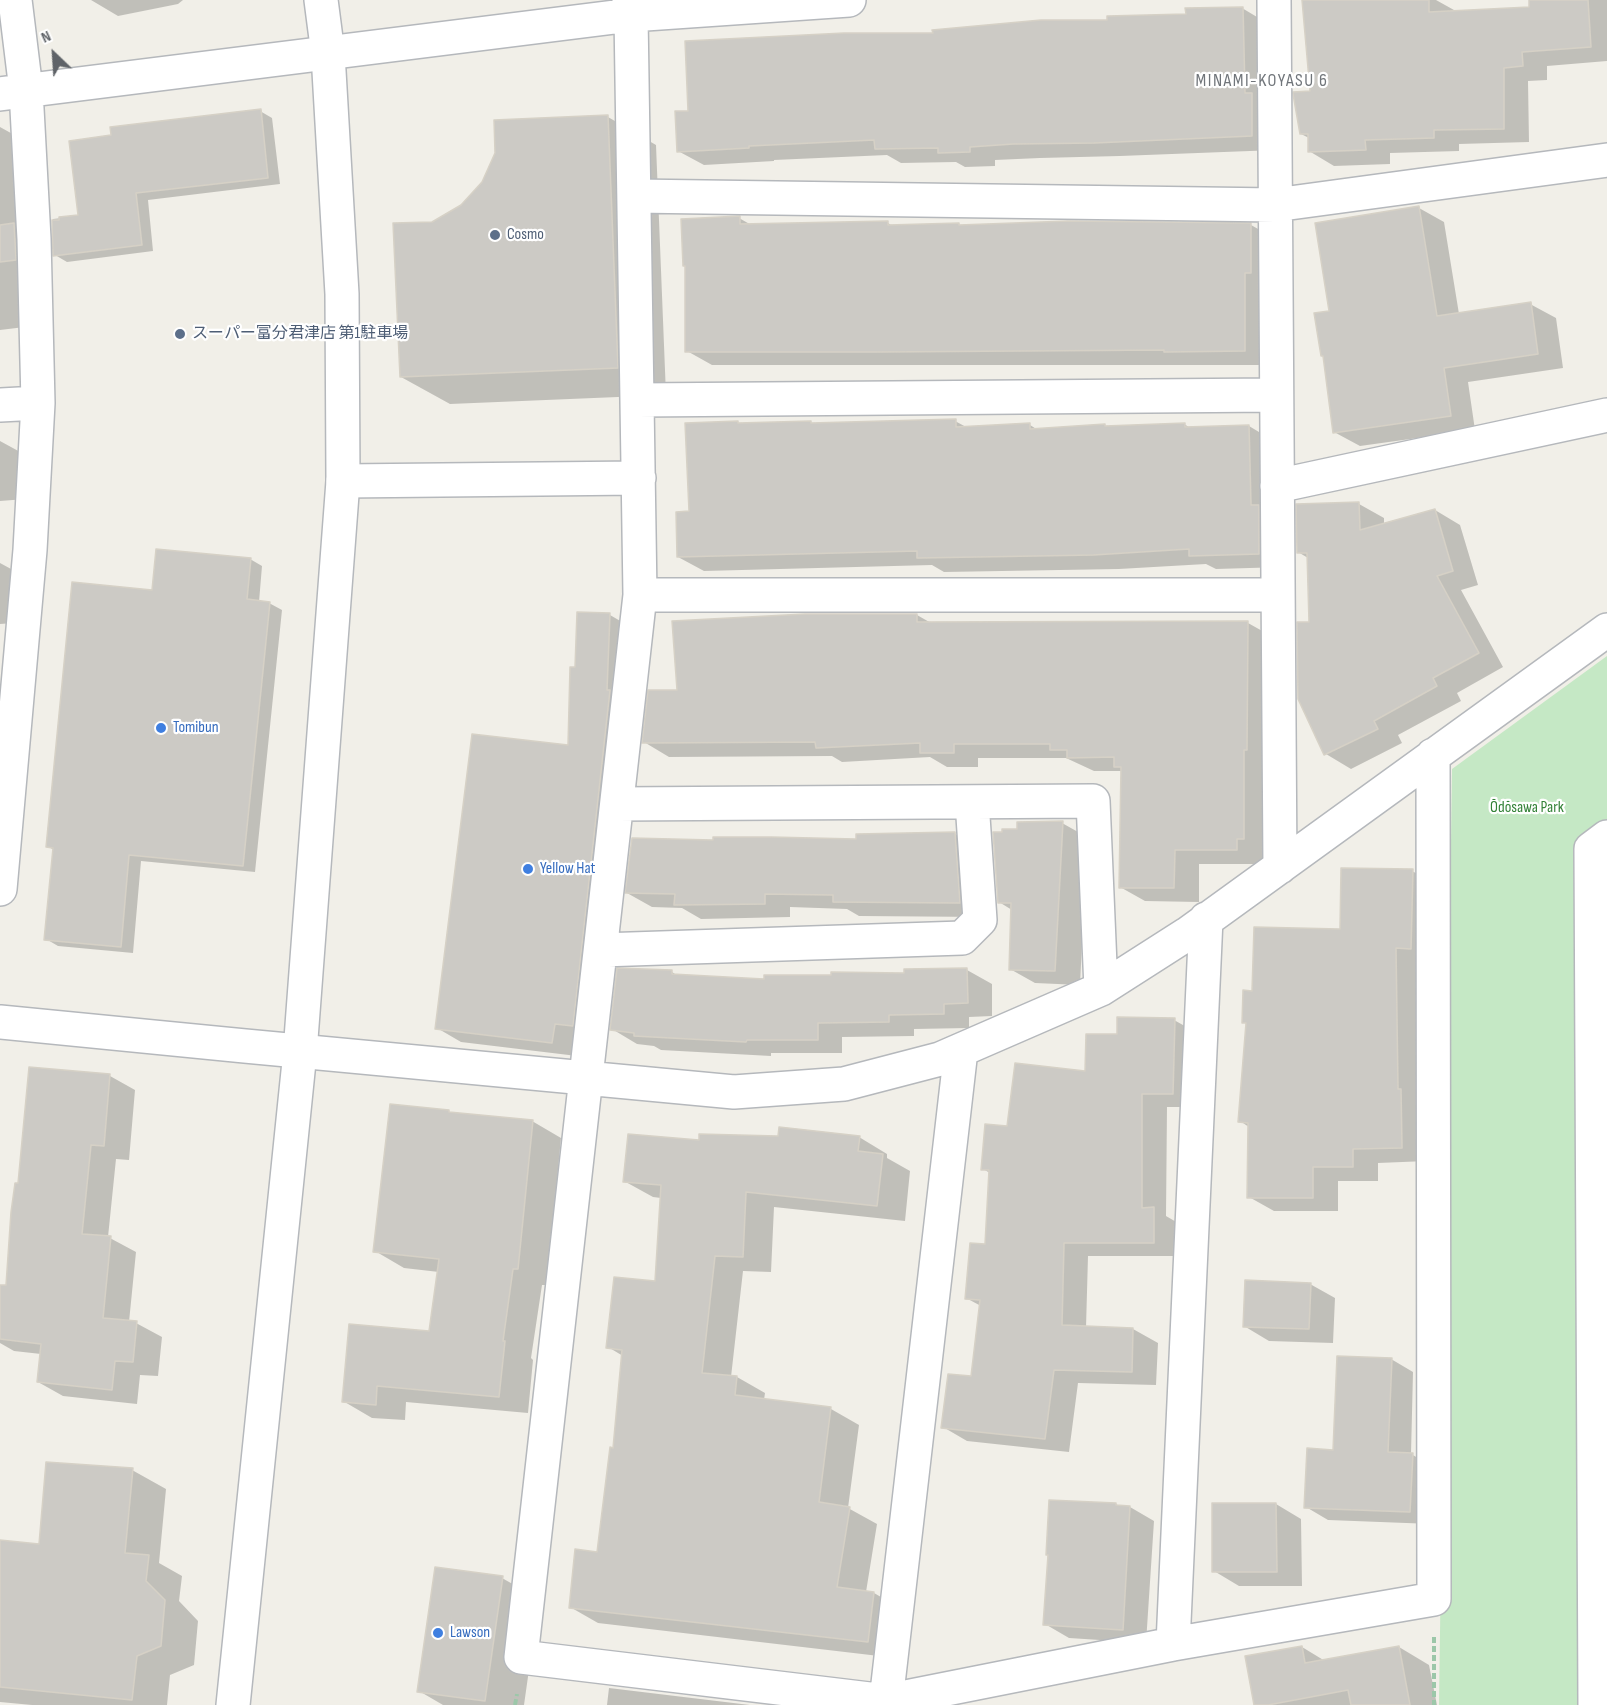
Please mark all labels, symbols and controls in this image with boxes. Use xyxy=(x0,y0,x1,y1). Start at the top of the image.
north arrow xyxy=(24,24,84,84)
text: N xyxy=(38,27,54,48)
district label: MINAMI-KOYASU 6 xyxy=(1196,70,1328,92)
place label: Cosmo xyxy=(507,225,544,245)
marker: Cosmo xyxy=(488,228,502,242)
place label: スーパー富分君津店 第1駐車場 xyxy=(192,324,408,344)
marker: スーパー富分君津店 第1駐車場 xyxy=(173,327,187,341)
place label: Tomibun xyxy=(173,718,219,738)
marker: Tomibun xyxy=(154,721,168,735)
park label: Ōdōsawa Park xyxy=(1490,798,1564,818)
place label: Yellow Hat xyxy=(540,859,596,879)
marker: Yellow Hat xyxy=(521,862,535,876)
place label: Lawson xyxy=(450,1623,490,1643)
marker: Lawson xyxy=(431,1626,445,1640)

